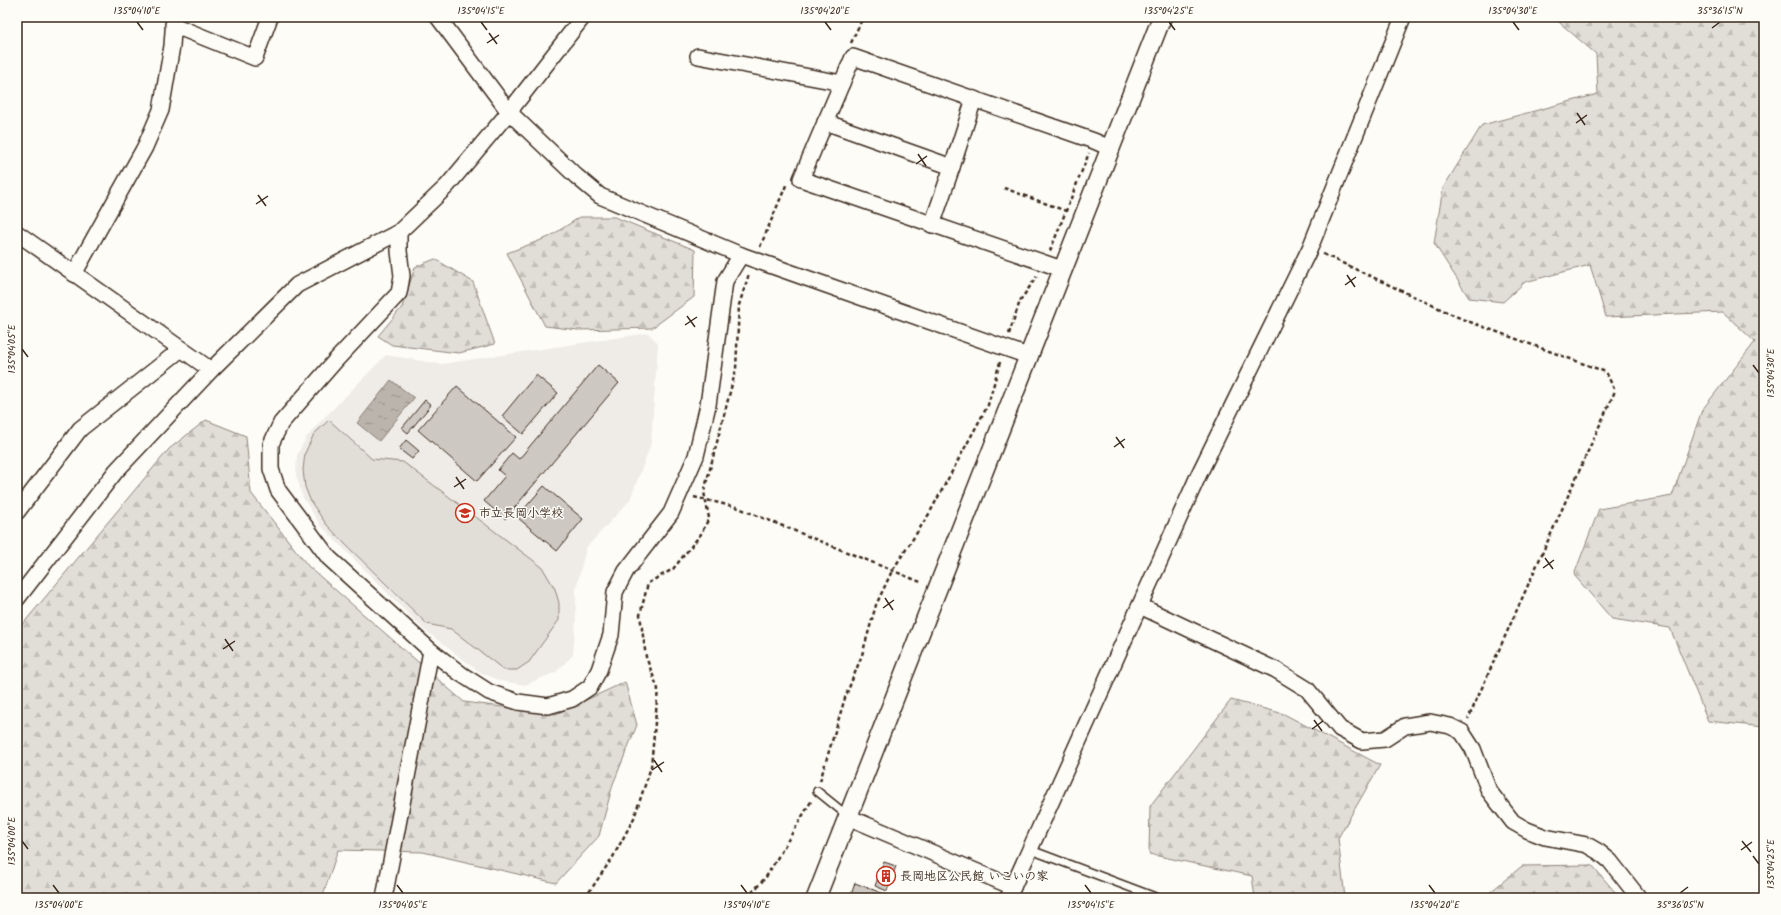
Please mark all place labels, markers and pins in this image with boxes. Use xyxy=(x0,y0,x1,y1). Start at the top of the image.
school or university icon: 市立長岡小学校 xyxy=(454,502,476,524)
place label: 市立長岡小学校 xyxy=(479,504,563,523)
building icon: 長岡地区公民館 いこいの家 xyxy=(875,865,897,887)
place label: 長岡地区公民館 いこいの家 xyxy=(900,867,1049,886)

